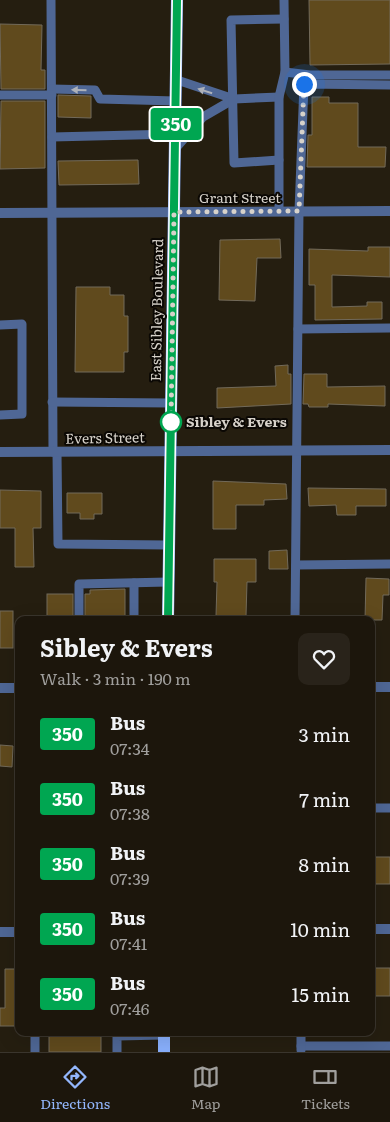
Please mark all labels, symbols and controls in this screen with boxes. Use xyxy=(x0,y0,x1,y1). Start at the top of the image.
your location xyxy=(292,72,317,97)
one-way arrow xyxy=(70,85,86,93)
one-way arrow xyxy=(197,86,212,94)
line badge: 350 xyxy=(147,108,205,140)
text: 350 xyxy=(161,110,191,137)
street label: Grant Street xyxy=(199,187,281,207)
street label: East Sibley Boulevard xyxy=(145,238,167,382)
marker: Sibley & Evers xyxy=(160,411,182,433)
place label: Sibley & Evers xyxy=(186,411,287,431)
street label: Evers Street xyxy=(65,426,145,448)
text: Sibley & Evers xyxy=(40,629,213,664)
button: heart xyxy=(298,633,350,685)
text: Walk · 3 min · 190 m xyxy=(40,666,191,690)
text: Bus xyxy=(110,708,145,736)
text: 350 xyxy=(52,720,83,747)
text: 3 min xyxy=(299,720,350,748)
text: 07:34 xyxy=(110,736,150,760)
text: Bus xyxy=(110,773,145,801)
text: 350 xyxy=(52,785,83,812)
text: 7 min xyxy=(299,785,350,813)
text: 07:38 xyxy=(110,801,150,825)
text: Bus xyxy=(110,838,145,866)
text: 350 xyxy=(52,850,83,877)
text: 8 min xyxy=(298,850,350,878)
text: 07:39 xyxy=(110,866,149,890)
text: Bus xyxy=(110,903,145,931)
text: 350 xyxy=(52,915,83,942)
text: 10 min xyxy=(290,915,350,943)
text: 07:41 xyxy=(110,931,147,955)
text: Bus xyxy=(110,968,145,996)
text: 350 xyxy=(52,980,83,1007)
text: 15 min xyxy=(291,980,350,1008)
text: 07:46 xyxy=(110,996,149,1020)
tab: Directions xyxy=(40,1063,110,1113)
tab: Map xyxy=(191,1063,220,1113)
tab: Tickets xyxy=(301,1063,350,1113)

